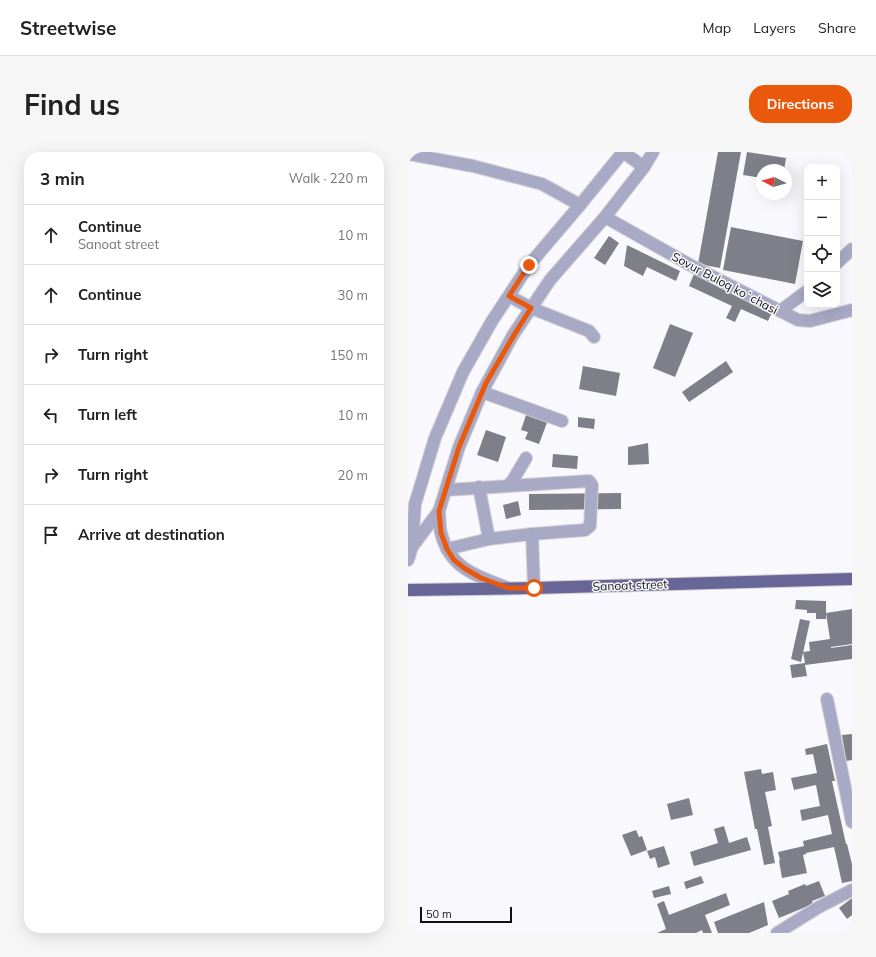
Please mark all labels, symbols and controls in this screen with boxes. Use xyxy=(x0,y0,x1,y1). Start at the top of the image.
text: Streetwise xyxy=(20,16,116,40)
text: Map xyxy=(702,19,731,37)
text: Layers xyxy=(753,19,796,37)
text: Share xyxy=(818,19,856,37)
button: Directions xyxy=(749,85,852,123)
text: Find us xyxy=(24,87,120,122)
north arrow xyxy=(756,164,792,200)
map controls xyxy=(804,164,840,308)
button: + xyxy=(804,164,840,200)
text: 3 min xyxy=(40,168,85,189)
text: Walk · 220 m xyxy=(289,170,368,186)
button: − xyxy=(804,200,840,236)
text: Continue xyxy=(78,217,141,236)
icon: ahead xyxy=(40,224,62,246)
text: 10 m xyxy=(338,227,368,243)
text: Sanoat street xyxy=(78,236,159,252)
button: locate xyxy=(804,236,840,272)
street label: Sovur Buloq koʻchasi xyxy=(669,249,781,317)
route end xyxy=(520,256,538,274)
button: layers xyxy=(804,272,840,308)
icon: ahead xyxy=(40,284,62,306)
text: Continue xyxy=(78,285,141,304)
text: 30 m xyxy=(338,287,368,303)
icon: right xyxy=(40,344,62,366)
text: Turn right xyxy=(78,345,148,364)
text: 150 m xyxy=(330,347,368,363)
icon: left xyxy=(40,404,62,426)
text: Turn left xyxy=(78,405,137,424)
text: 10 m xyxy=(338,407,368,423)
icon: right xyxy=(40,464,62,486)
text: Turn right xyxy=(78,465,148,484)
text: 20 m xyxy=(338,467,368,483)
icon: arrive xyxy=(40,524,62,546)
text: Arrive at destination xyxy=(78,525,225,544)
street label: Sanoat street xyxy=(592,576,668,594)
route start xyxy=(525,579,543,597)
scale bar xyxy=(420,905,512,924)
text: 50 m xyxy=(426,907,452,921)

